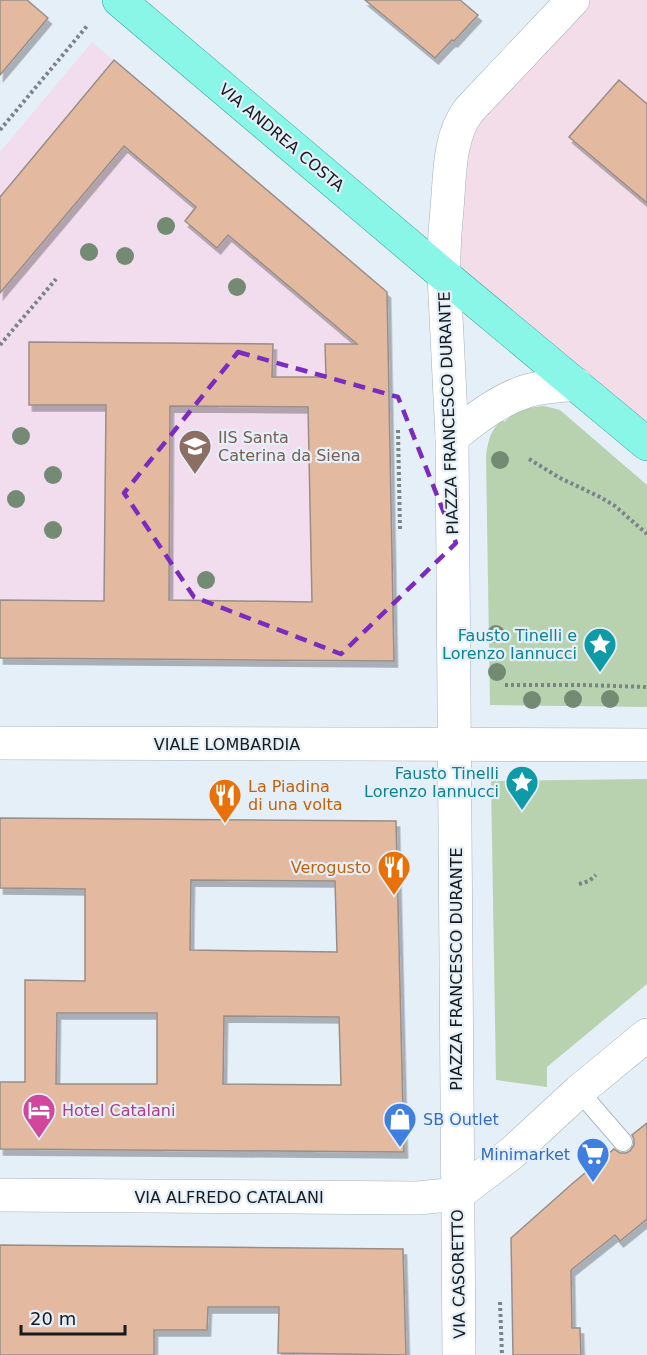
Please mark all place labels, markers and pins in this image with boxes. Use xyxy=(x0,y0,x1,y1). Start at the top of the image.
school or university icon: IIS Santa Caterina da Siena xyxy=(177,428,213,475)
place label: IIS Santa Caterina da Siena xyxy=(218,428,361,465)
place label: Fausto Tinelli e Lorenzo Iannucci xyxy=(442,626,577,663)
place icon: Fausto Tinelli e Lorenzo Iannucci xyxy=(582,626,618,673)
place label: Fausto Tinelli Lorenzo Iannucci xyxy=(364,764,499,801)
place icon: Fausto Tinelli Lorenzo Iannucci xyxy=(504,764,540,811)
restaurant icon: La Piadina di una volta xyxy=(207,777,243,824)
place label: La Piadina di una volta xyxy=(248,777,343,814)
restaurant icon: Verogusto xyxy=(376,849,412,896)
place label: Verogusto xyxy=(291,858,371,877)
hotel icon: Hotel Catalani xyxy=(21,1092,57,1139)
place label: Hotel Catalani xyxy=(62,1101,175,1120)
shop icon: SB Outlet xyxy=(382,1101,418,1148)
place label: SB Outlet xyxy=(423,1110,499,1129)
supermarket icon: Minimarket xyxy=(575,1136,611,1183)
place label: Minimarket xyxy=(480,1145,570,1164)

